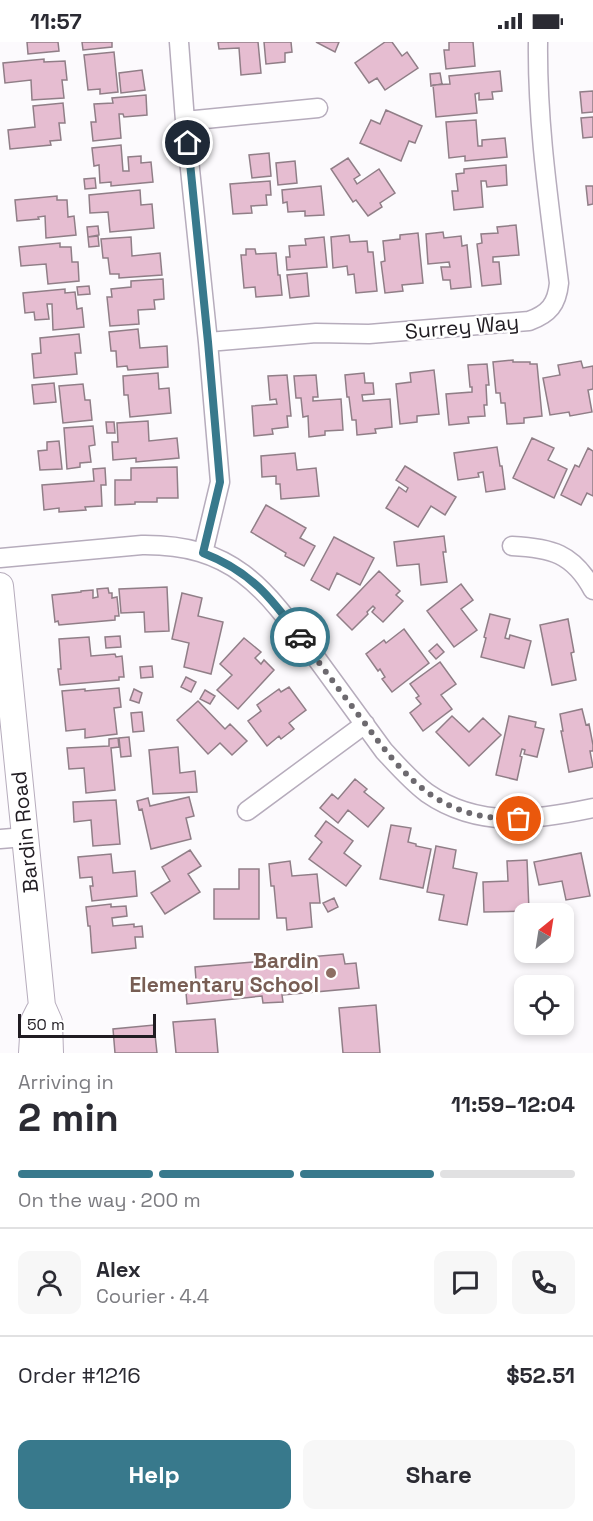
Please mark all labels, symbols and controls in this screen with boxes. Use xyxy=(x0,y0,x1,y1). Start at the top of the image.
text: 11:57 xyxy=(30,7,82,35)
pin xyxy=(162,117,213,168)
icon: home xyxy=(171,126,204,159)
street label: Surrey Way xyxy=(404,308,520,345)
courier xyxy=(270,607,330,667)
icon: car xyxy=(284,621,317,654)
street label: Bardin Road xyxy=(5,770,44,894)
pin xyxy=(493,793,544,844)
icon: bag xyxy=(502,802,535,835)
north arrow xyxy=(514,903,574,963)
map controls xyxy=(514,903,574,1035)
place label: Bardin Elementary School xyxy=(129,947,319,998)
marker: Bardin Elementary School xyxy=(324,966,338,980)
button: locate xyxy=(514,975,574,1035)
scale bar xyxy=(18,1011,156,1038)
text: 50 m xyxy=(27,1014,65,1035)
text: Arriving in xyxy=(18,1069,114,1095)
text: 11:59–12:04 xyxy=(451,1090,575,1118)
text: 2 min xyxy=(18,1093,119,1142)
text: On the way · 200 m xyxy=(18,1187,201,1213)
button: person xyxy=(18,1251,81,1314)
button: chat xyxy=(434,1251,497,1314)
button: phone xyxy=(512,1251,575,1314)
text: Alex xyxy=(96,1255,141,1283)
text: Courier · 4.4 xyxy=(96,1283,209,1309)
text: Order #1216 xyxy=(18,1361,141,1389)
text: $52.51 xyxy=(506,1361,575,1389)
button: Help xyxy=(18,1440,291,1509)
button: Share xyxy=(303,1440,575,1509)

